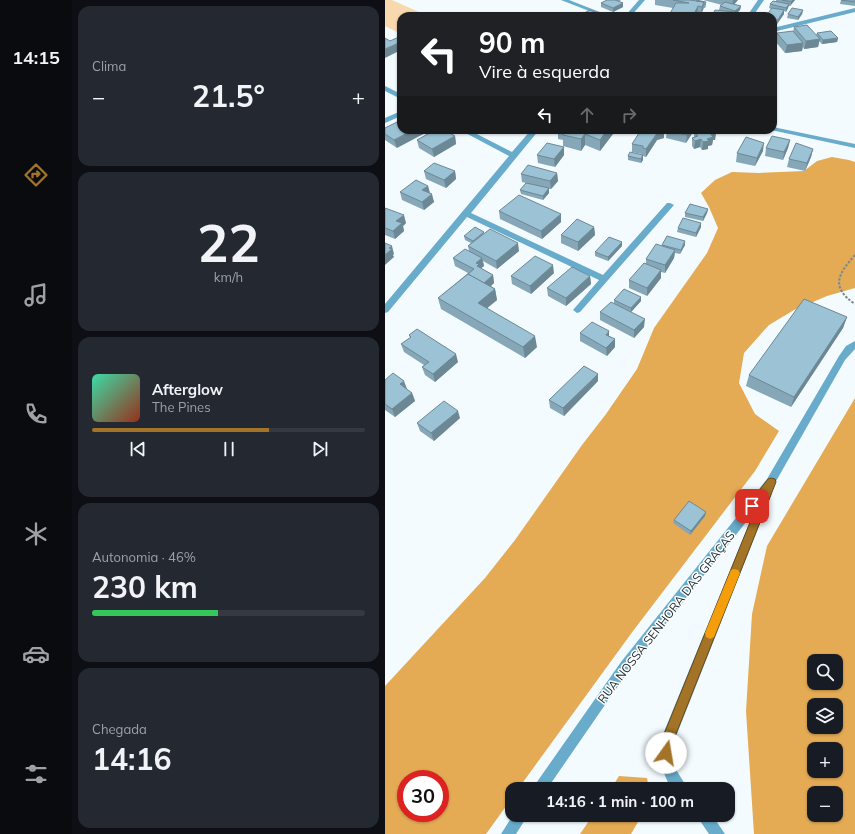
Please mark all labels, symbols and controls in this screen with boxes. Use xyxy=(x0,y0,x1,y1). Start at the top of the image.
text: 90 m xyxy=(479,25,545,60)
icon: left xyxy=(413,28,465,80)
text: 14:15 xyxy=(12,46,60,69)
text: Clima xyxy=(92,58,126,74)
text: Vire à esquerda xyxy=(479,60,610,83)
text: 21.5° xyxy=(192,77,265,115)
text: − xyxy=(92,83,105,111)
text: + xyxy=(352,83,365,111)
icon: left xyxy=(534,104,556,126)
icon: ahead xyxy=(576,104,598,126)
icon: right xyxy=(618,104,640,126)
icon: directions xyxy=(22,161,50,189)
text: 22 xyxy=(197,210,260,275)
text: km/h xyxy=(214,269,243,285)
icon: music xyxy=(22,281,50,309)
text: Afterglow xyxy=(152,380,223,399)
text: The Pines xyxy=(152,399,211,415)
icon: phone xyxy=(22,400,50,428)
icon: previous xyxy=(127,438,149,460)
icon: pause xyxy=(218,438,240,460)
icon: next xyxy=(309,438,331,460)
pin xyxy=(735,489,769,523)
icon: arrive xyxy=(741,495,763,517)
icon: climate xyxy=(22,520,50,548)
street label: RUA NOSSA SENHORA DAS GRAÇAS xyxy=(594,528,738,706)
text: Autonomia · 46% xyxy=(92,549,196,565)
text: 230 km xyxy=(92,568,198,606)
icon: car xyxy=(22,640,50,668)
map controls xyxy=(807,654,843,822)
button: search xyxy=(807,654,843,690)
button: layers xyxy=(807,698,843,734)
text: Chegada xyxy=(92,721,147,737)
position arrow xyxy=(645,732,687,774)
text: 14:16 xyxy=(92,740,171,778)
button: + xyxy=(807,742,843,778)
icon: filters xyxy=(22,760,50,788)
speed limit sign: 30 xyxy=(397,770,449,822)
button: − xyxy=(807,786,843,822)
text: 14:16 · 1 min · 100 m xyxy=(546,792,694,811)

